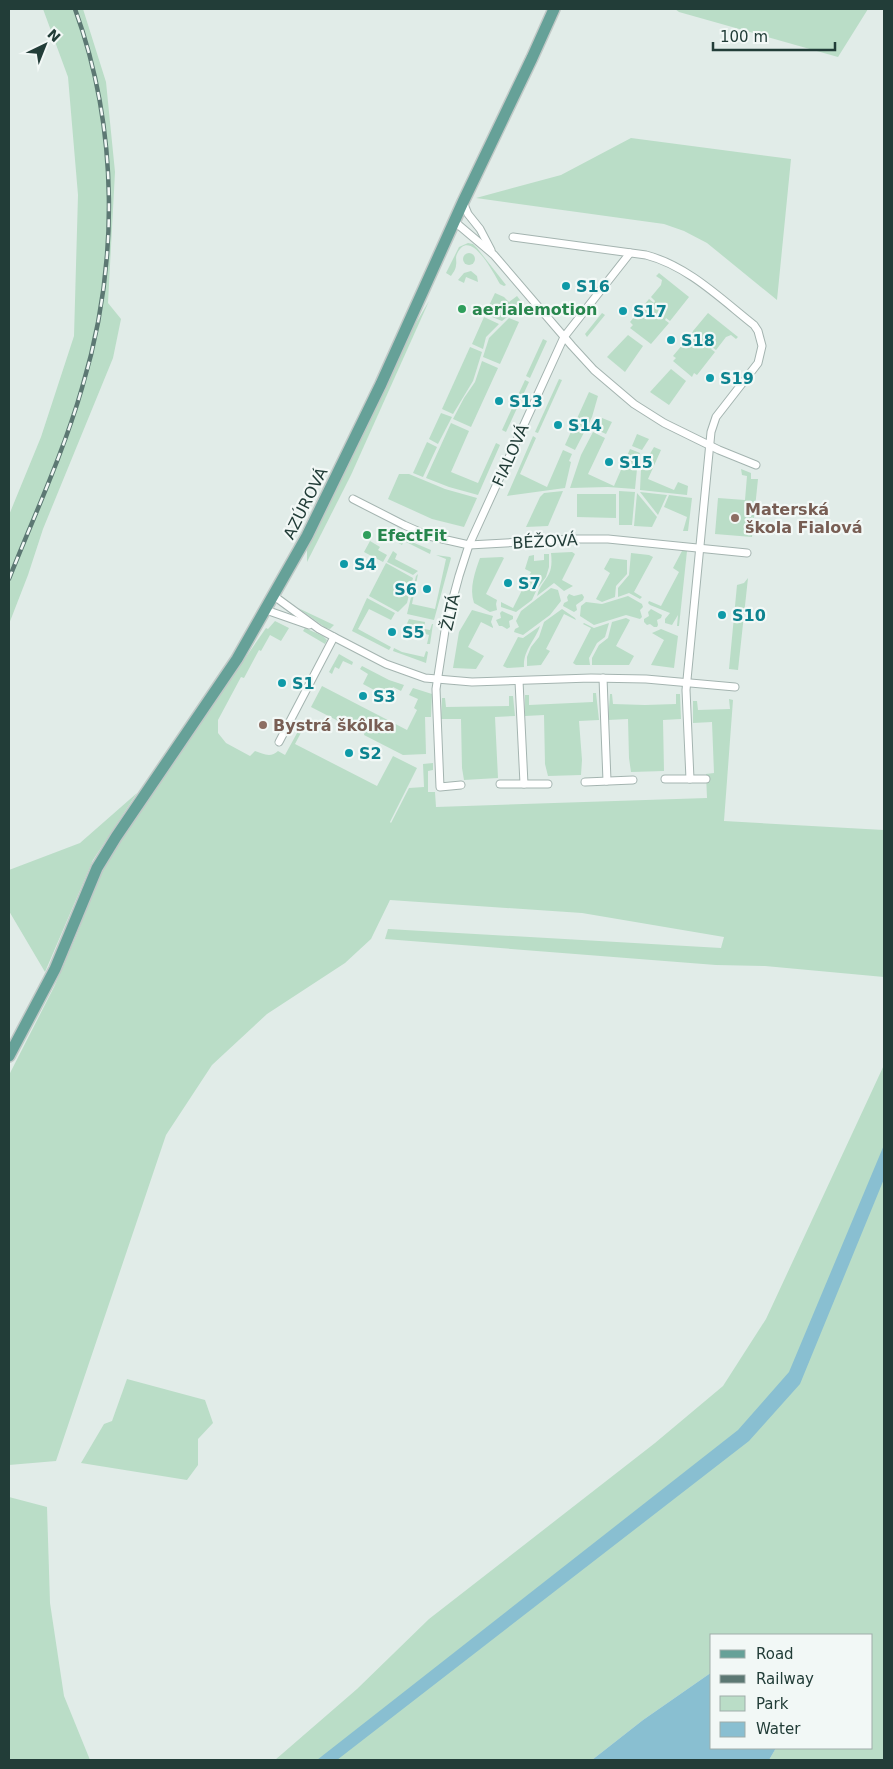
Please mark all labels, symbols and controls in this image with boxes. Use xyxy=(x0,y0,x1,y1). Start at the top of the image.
north arrow xyxy=(20,20,70,70)
scale bar xyxy=(713,20,836,52)
text: N xyxy=(44,26,64,45)
text: 100 m xyxy=(720,28,768,46)
place label: S16 xyxy=(576,277,610,296)
marker: S16 xyxy=(560,280,572,292)
place label: aerialemotion xyxy=(472,300,597,319)
place label: S17 xyxy=(633,302,667,321)
marker: aerialemotion xyxy=(456,303,468,315)
marker: S17 xyxy=(617,305,629,317)
place label: S18 xyxy=(681,331,715,350)
marker: S18 xyxy=(665,334,677,346)
place label: S19 xyxy=(720,369,754,388)
marker: S19 xyxy=(704,372,716,384)
place label: S13 xyxy=(509,392,543,411)
marker: S13 xyxy=(493,395,505,407)
place label: S14 xyxy=(568,416,602,435)
marker: S14 xyxy=(552,419,564,431)
street label: FIALOVÁ xyxy=(488,421,533,489)
place label: S15 xyxy=(619,453,653,472)
marker: S15 xyxy=(603,456,615,468)
street label: AZÚROVÁ xyxy=(279,464,332,542)
place label: Materská škola Fialová xyxy=(745,500,863,537)
marker: Materská škola Fialová xyxy=(729,512,741,524)
place label: EfectFit xyxy=(377,526,447,545)
marker: EfectFit xyxy=(361,529,373,541)
street label: BÉŽOVÁ xyxy=(512,530,578,553)
place label: S4 xyxy=(354,555,377,574)
marker: S4 xyxy=(338,558,350,570)
place label: S7 xyxy=(518,574,541,593)
marker: S7 xyxy=(502,577,514,589)
place label: S6 xyxy=(394,580,417,599)
marker: S6 xyxy=(421,583,433,595)
street label: ŽLTÁ xyxy=(437,592,464,632)
place label: S10 xyxy=(732,606,766,625)
marker: S10 xyxy=(716,609,728,621)
place label: S5 xyxy=(402,623,425,642)
marker: S5 xyxy=(386,626,398,638)
place label: S1 xyxy=(292,674,315,693)
marker: S1 xyxy=(276,677,288,689)
place label: S3 xyxy=(373,687,396,706)
marker: S3 xyxy=(357,690,369,702)
place label: Bystrá škôlka xyxy=(273,716,395,735)
marker: Bystrá škôlka xyxy=(257,719,269,731)
place label: S2 xyxy=(359,744,382,763)
marker: S2 xyxy=(343,747,355,759)
legend xyxy=(710,1634,873,1749)
text: Road xyxy=(756,1645,794,1663)
text: Railway xyxy=(756,1670,814,1688)
text: Park xyxy=(756,1695,789,1713)
text: Water xyxy=(756,1720,801,1738)

